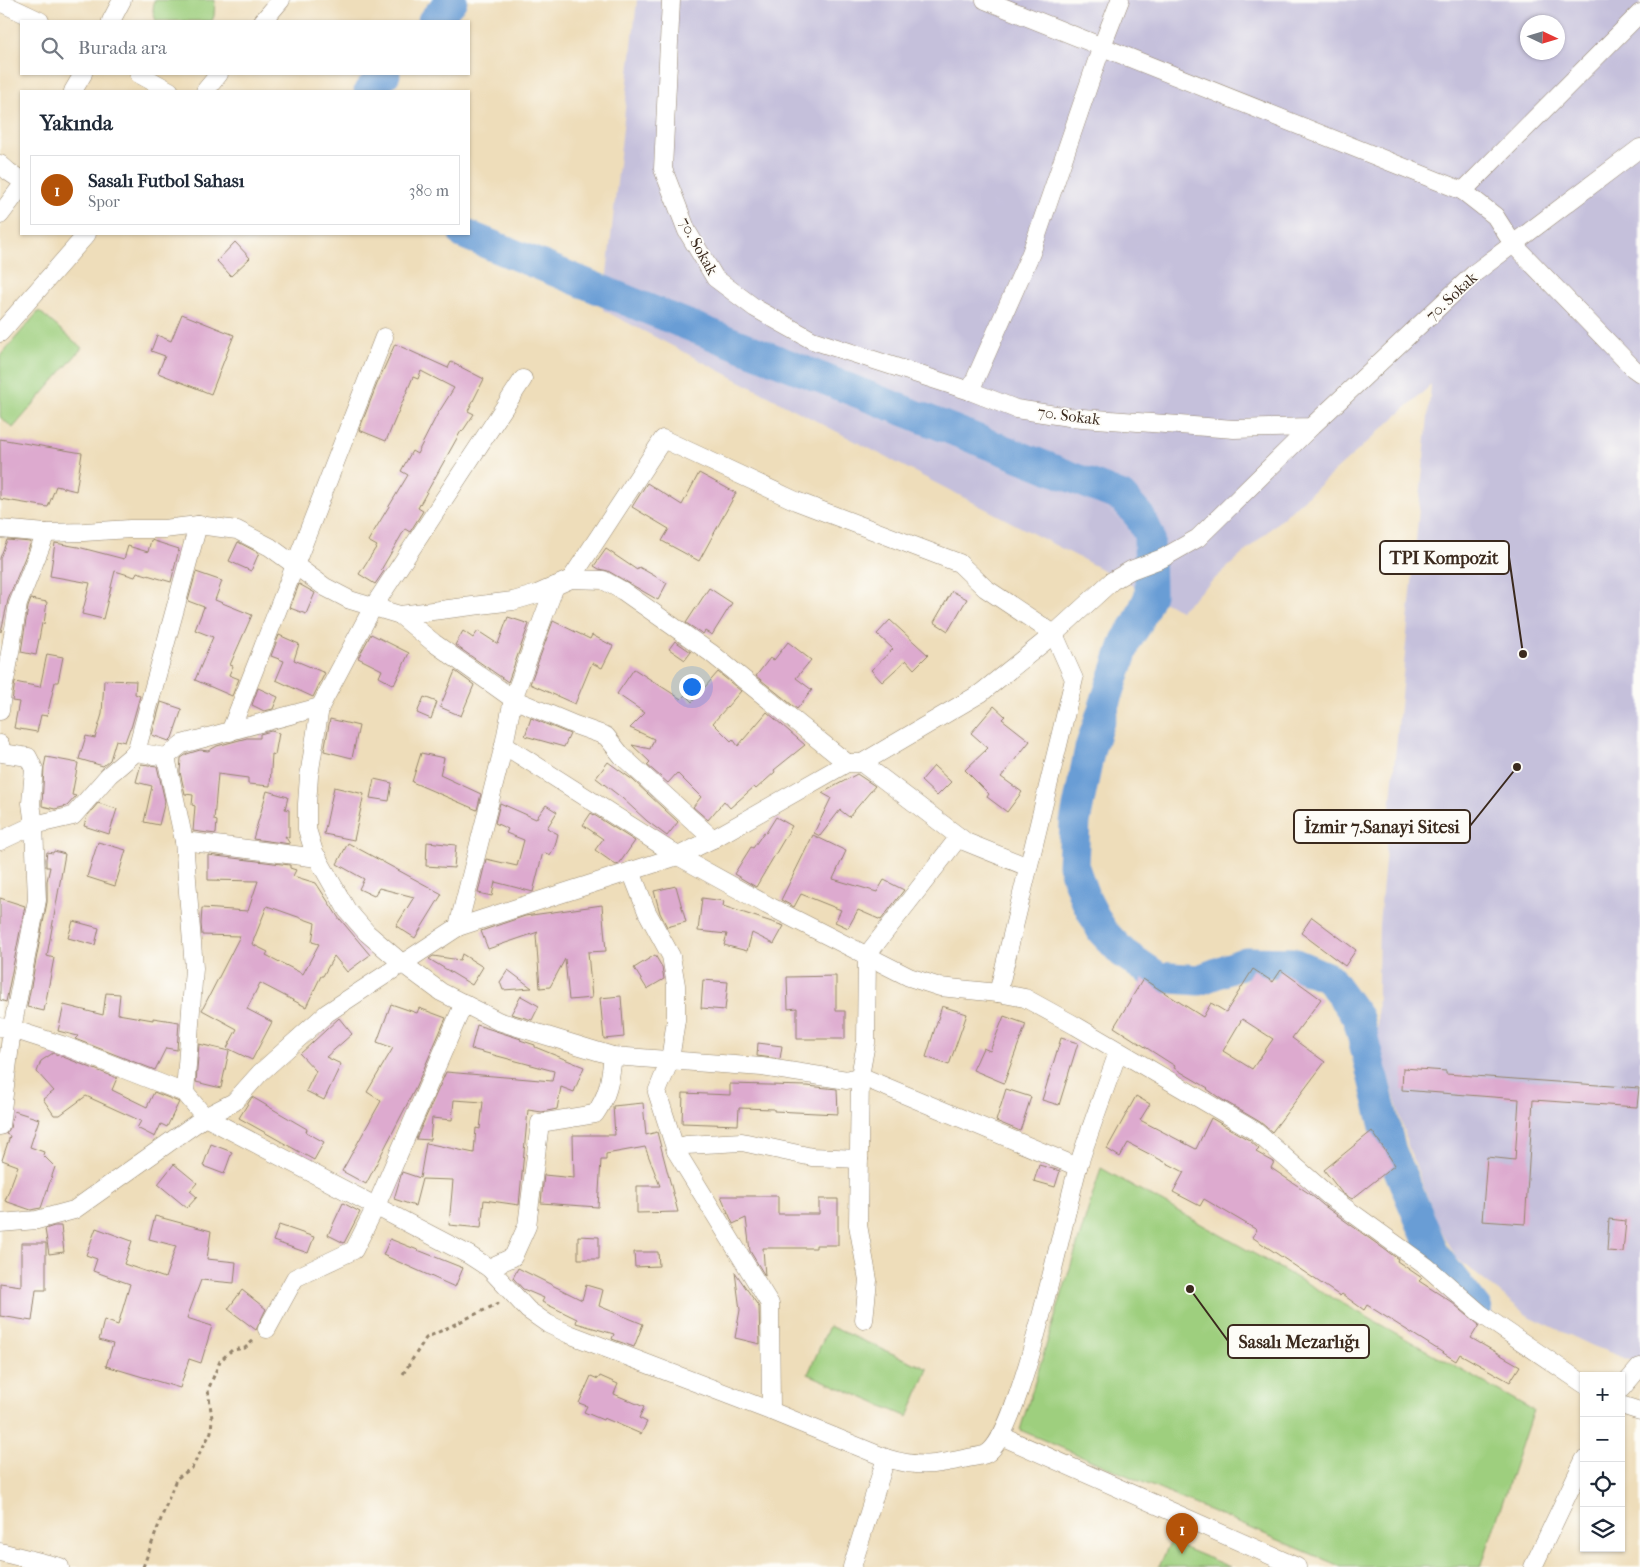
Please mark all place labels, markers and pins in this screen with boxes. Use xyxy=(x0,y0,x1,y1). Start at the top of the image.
callout: TPI Kompozit xyxy=(1380,541,1509,574)
callout: İzmir 7.Sanayi Sitesi xyxy=(1294,810,1470,843)
callout: Sasalı Mezarlığı xyxy=(1228,1325,1369,1358)
pin: 1 xyxy=(1166,1513,1198,1554)

